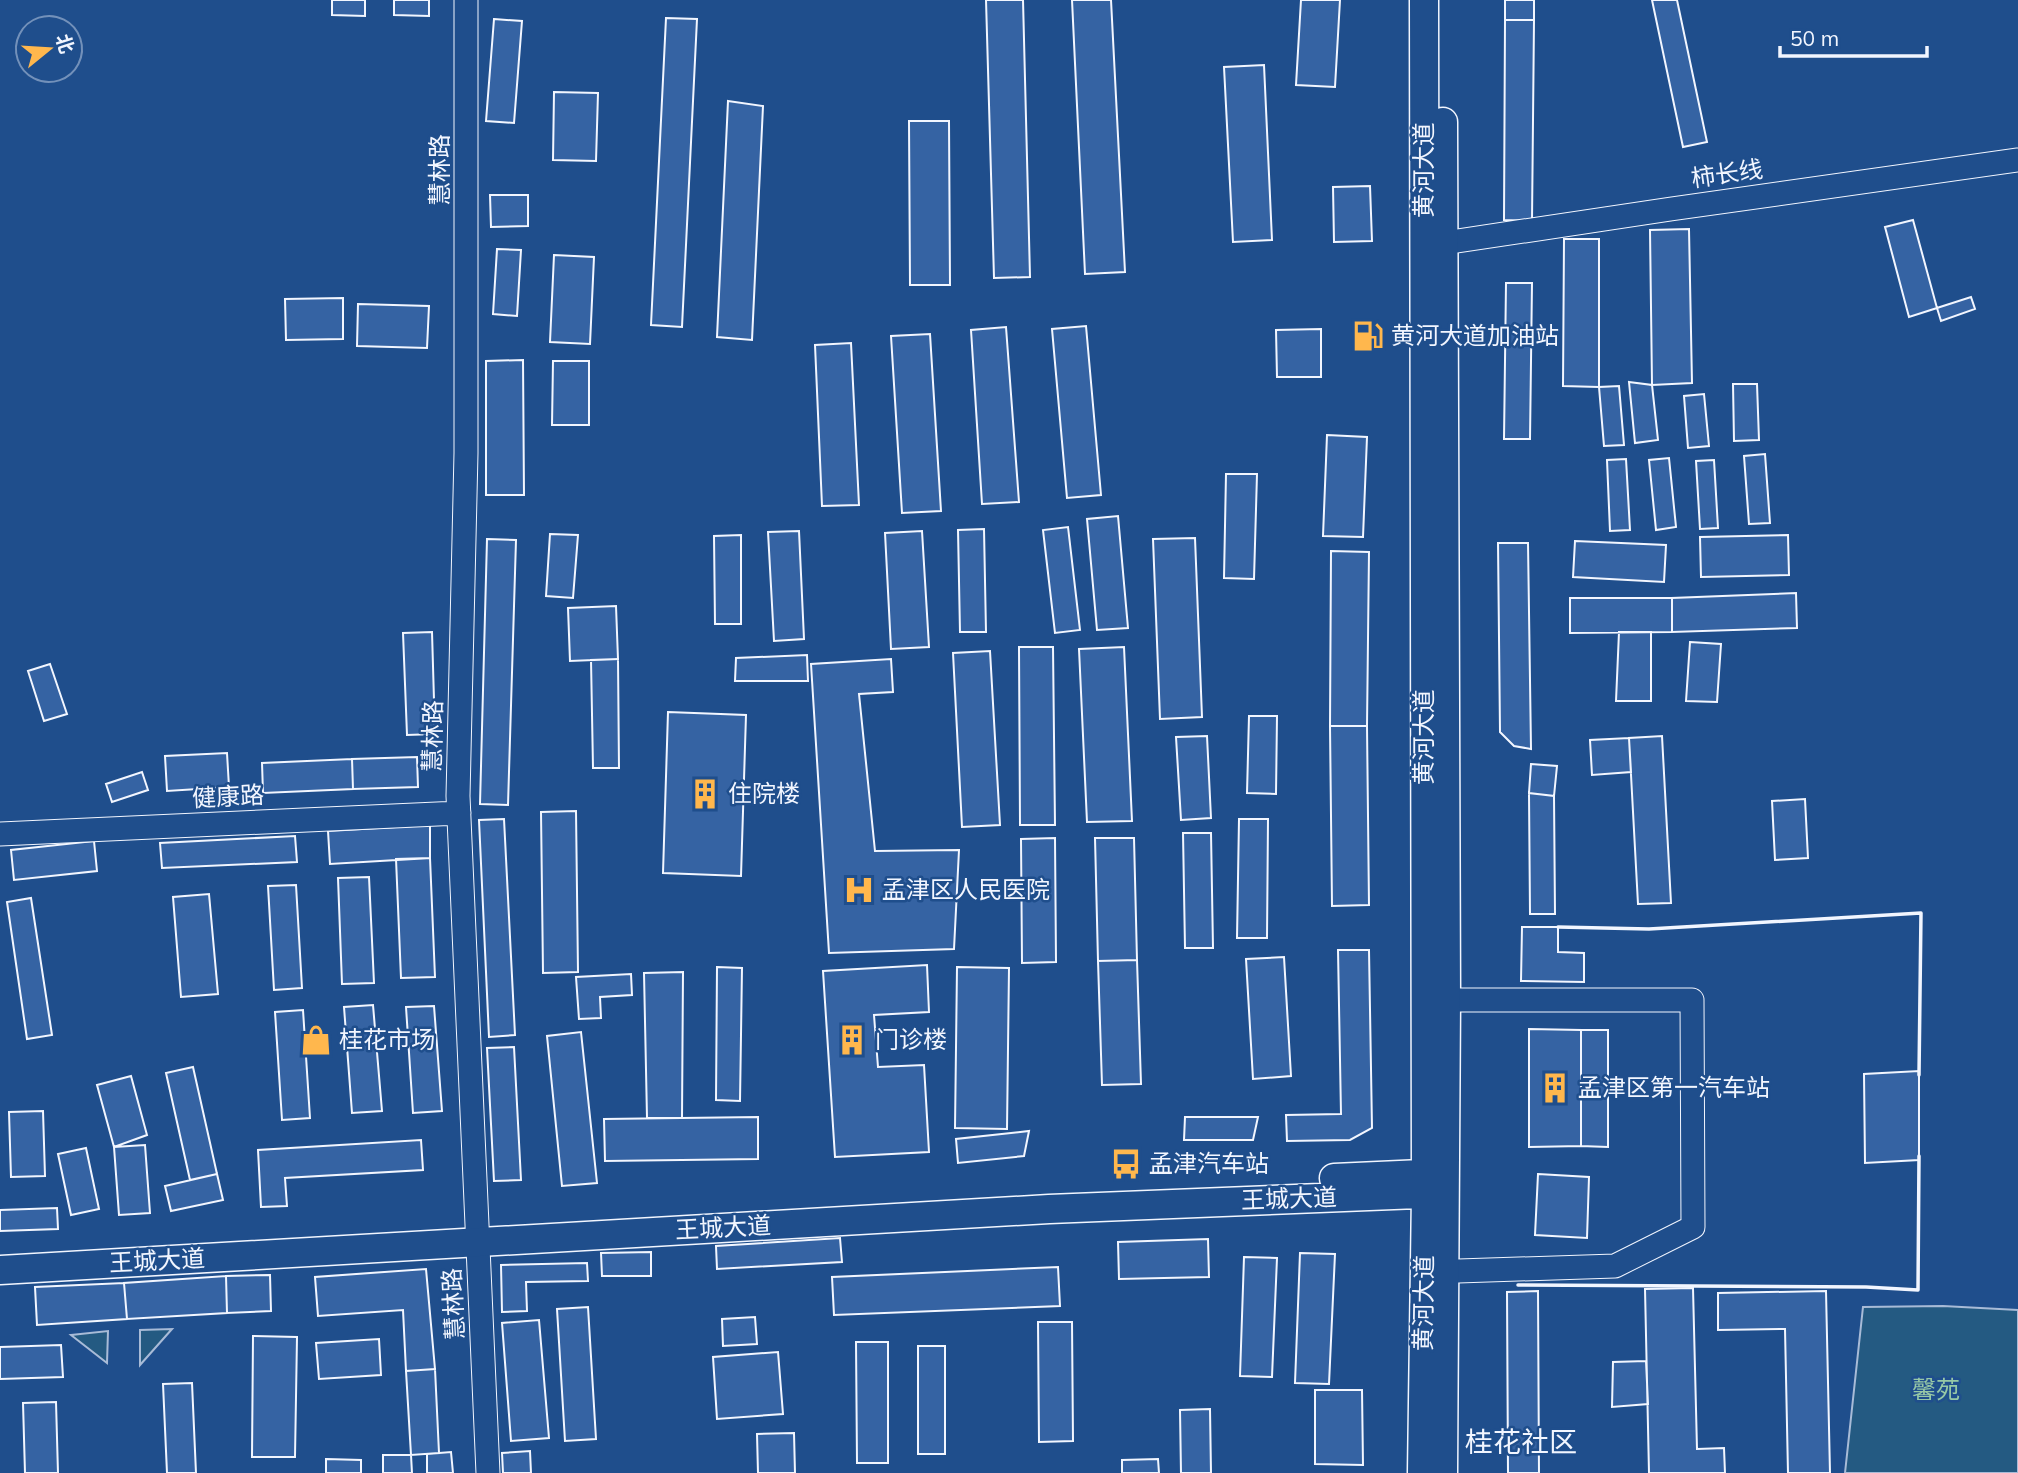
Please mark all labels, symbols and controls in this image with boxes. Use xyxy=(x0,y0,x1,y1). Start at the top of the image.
north arrow xyxy=(14,14,84,84)
scale bar xyxy=(1780,14,1927,58)
text: 50 m xyxy=(1790,25,1839,51)
text: 北 xyxy=(51,31,80,56)
street label: 黄河大道 xyxy=(1408,122,1438,218)
street label: 慧林路 xyxy=(424,134,454,206)
street label: 柿长线 xyxy=(1689,153,1765,193)
fuel station icon: 黄河大道加油站 xyxy=(1351,319,1385,353)
place label: 黄河大道加油站 xyxy=(1391,320,1559,350)
street label: 黄河大道 xyxy=(1408,689,1438,785)
street label: 慧林路 xyxy=(416,700,448,772)
building icon: 住院楼 xyxy=(688,777,722,811)
place label: 住院楼 xyxy=(728,778,800,808)
street label: 健康路 xyxy=(191,779,265,813)
hospital icon: 孟津区人民医院 xyxy=(842,873,876,907)
place label: 孟津区人民医院 xyxy=(882,874,1050,904)
shop icon: 桂花市场 xyxy=(299,1023,333,1057)
building icon: 门诊楼 xyxy=(835,1023,869,1057)
place label: 桂花市场 xyxy=(339,1024,435,1054)
place label: 门诊楼 xyxy=(875,1024,947,1054)
building icon: 孟津区第一汽车站 xyxy=(1538,1071,1572,1105)
place label: 孟津区第一汽车站 xyxy=(1578,1072,1770,1102)
bus stop icon: 孟津汽车站 xyxy=(1109,1147,1143,1181)
place label: 孟津汽车站 xyxy=(1149,1148,1269,1178)
street label: 王城大道 xyxy=(1240,1181,1337,1215)
street label: 王城大道 xyxy=(674,1210,772,1244)
street label: 王城大道 xyxy=(108,1243,206,1277)
street label: 黄河大道 xyxy=(1407,1255,1439,1351)
street label: 慧林路 xyxy=(436,1267,470,1341)
park label: 馨苑 xyxy=(1912,1374,1960,1404)
district label: 桂花社区 xyxy=(1465,1424,1577,1459)

